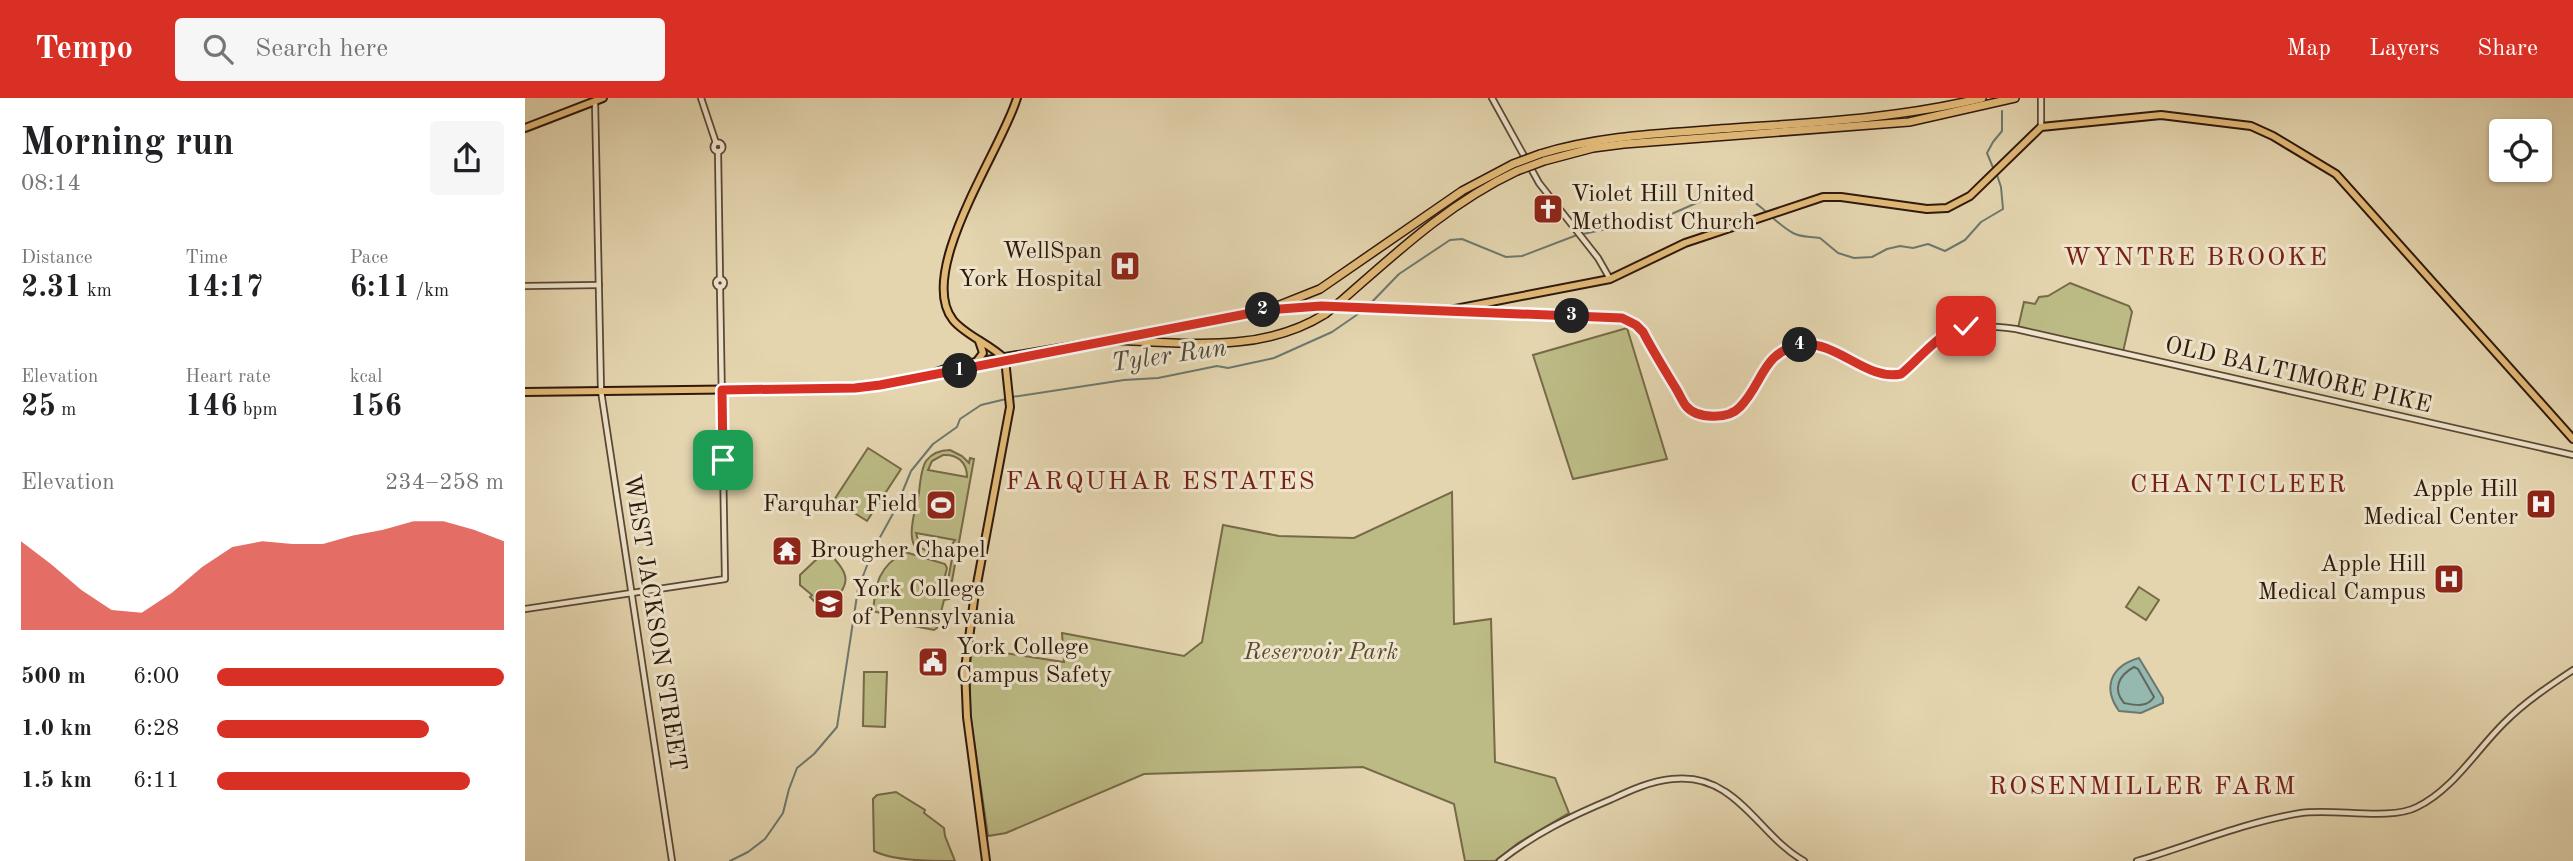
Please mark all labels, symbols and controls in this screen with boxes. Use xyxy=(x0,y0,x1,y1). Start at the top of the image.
search box xyxy=(175,18,665,81)
icon: search xyxy=(199,30,237,68)
text: Tempo xyxy=(35,33,133,66)
text: Search here xyxy=(255,36,388,62)
text: Map xyxy=(2287,37,2331,61)
text: Layers xyxy=(2369,37,2439,61)
text: Share xyxy=(2477,37,2538,61)
map controls xyxy=(2489,119,2552,182)
button: locate xyxy=(2489,119,2552,182)
button: share xyxy=(430,121,504,195)
text: Morning run xyxy=(21,125,234,163)
text: 08:14 xyxy=(21,172,81,195)
place label: Violet Hill United Methodist Church xyxy=(1571,183,1755,235)
church icon: Violet Hill United Methodist Church xyxy=(1531,192,1565,226)
place label: WellSpan York Hospital xyxy=(958,240,1102,292)
district label: WYNTRE BROOKE xyxy=(2063,245,2329,271)
text: Distance xyxy=(21,249,93,268)
text: Time xyxy=(185,249,228,268)
text: Pace xyxy=(350,249,388,268)
hospital icon: WellSpan York Hospital xyxy=(1108,249,1142,283)
text: 2.31 xyxy=(21,273,82,303)
text: 14:17 xyxy=(185,273,263,303)
text: 6:11 xyxy=(350,273,410,303)
text: km xyxy=(82,282,112,301)
text: /km xyxy=(410,282,449,301)
pin: 2 xyxy=(1245,292,1281,328)
pin xyxy=(1936,296,1996,356)
pin: 3 xyxy=(1555,298,1589,333)
text: 2 xyxy=(1257,300,1268,319)
text: 3 xyxy=(1566,306,1577,325)
icon: check xyxy=(1947,307,1985,345)
pin: 4 xyxy=(1783,328,1817,362)
street label: OLD BALTIMORE PIKE xyxy=(2162,334,2434,418)
water label: Tyler Run xyxy=(1110,335,1229,377)
text: 4 xyxy=(1794,335,1805,354)
pin: 1 xyxy=(943,354,977,388)
text: 1 xyxy=(954,361,965,380)
text: Elevation xyxy=(21,368,98,387)
text: Heart rate xyxy=(185,368,271,387)
text: kcal xyxy=(350,368,382,387)
text: 25 xyxy=(21,392,56,422)
text: 146 xyxy=(185,392,238,422)
text: 156 xyxy=(350,392,402,422)
text: m xyxy=(56,401,76,420)
text: bpm xyxy=(238,401,278,420)
pin xyxy=(693,430,753,490)
icon: arrive xyxy=(704,441,742,479)
district label: FARQUHAR ESTATES xyxy=(1005,469,1317,495)
text: Elevation xyxy=(21,471,115,494)
text: 234–258 m xyxy=(385,471,504,494)
district label: CHANTICLEER xyxy=(2130,472,2348,498)
street label: WEST JACKSON STREET xyxy=(619,473,689,773)
place label: Apple Hill Medical Center xyxy=(2363,478,2518,530)
hospital icon: Apple Hill Medical Center xyxy=(2524,487,2558,521)
sports icon: Farquhar Field xyxy=(924,488,958,522)
place label: Farquhar Field xyxy=(763,493,918,517)
temple icon: Brougher Chapel xyxy=(770,534,804,568)
place label: Brougher Chapel xyxy=(810,539,986,563)
place label: Apple Hill Medical Campus xyxy=(2258,553,2426,605)
hospital icon: Apple Hill Medical Campus xyxy=(2432,562,2466,596)
place label: York College of Pennsylvania xyxy=(852,578,1015,630)
school or university icon: York College of Pennsylvania xyxy=(812,587,846,621)
place label: York College Campus Safety xyxy=(956,636,1112,688)
park label: Reservoir Park xyxy=(1243,641,1398,665)
public building icon: York College Campus Safety xyxy=(916,645,950,679)
text: 500 m xyxy=(21,665,86,688)
text: 6:00 xyxy=(133,665,179,688)
text: 1.0 km xyxy=(21,717,92,740)
text: 6:28 xyxy=(133,717,179,740)
text: 1.5 km xyxy=(21,769,92,792)
text: 6:11 xyxy=(133,769,179,792)
district label: ROSENMILLER FARM xyxy=(1988,774,2298,800)

